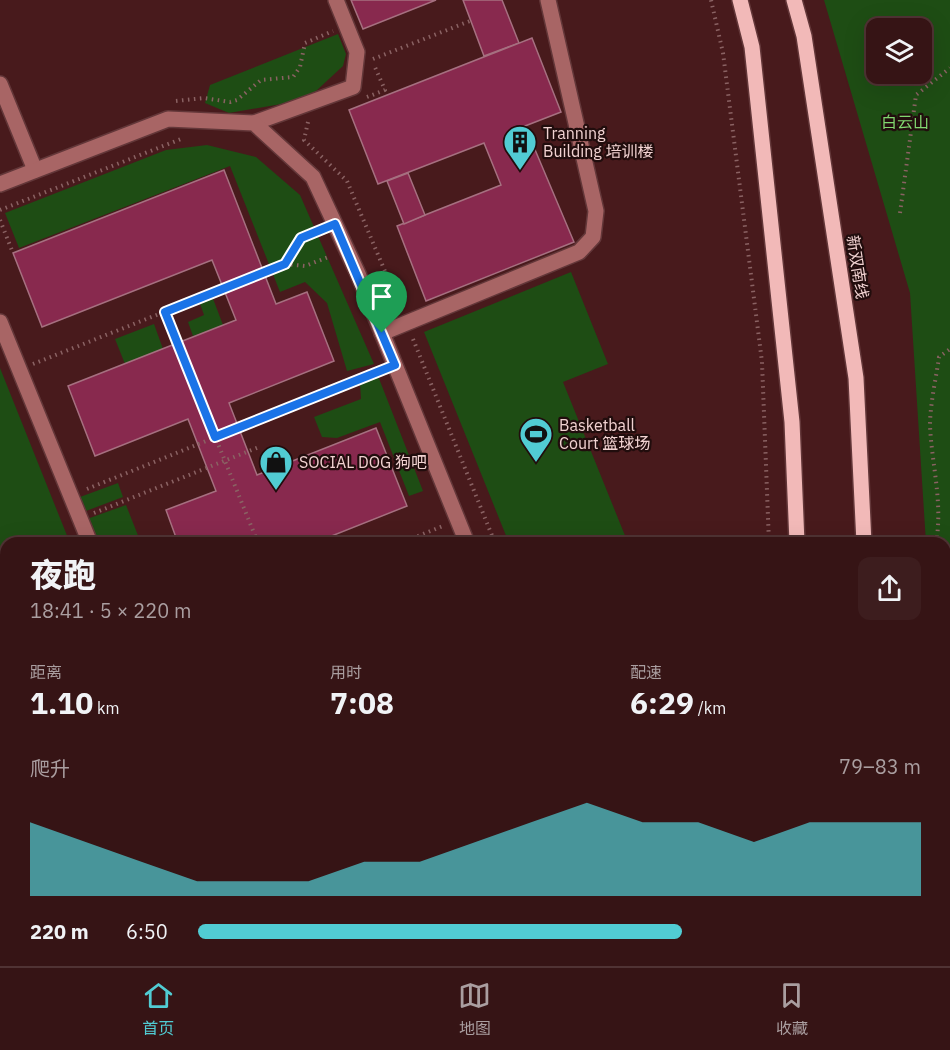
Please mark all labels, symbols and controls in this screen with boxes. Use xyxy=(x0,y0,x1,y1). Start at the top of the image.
map controls xyxy=(866,18,932,84)
button: layers xyxy=(866,18,932,84)
park label: 白云山 xyxy=(881,112,929,132)
place label: Tranning Building 培训楼 xyxy=(543,123,653,161)
building icon: Tranning Building 培训楼 xyxy=(502,124,538,171)
street label: 新双南线 xyxy=(843,234,873,300)
pin xyxy=(356,271,407,333)
icon: arrive xyxy=(365,280,398,313)
place label: Basketball Court 篮球场 xyxy=(559,415,650,453)
sports icon: Basketball Court 篮球场 xyxy=(518,416,554,463)
shop icon: SOCIAL DOG 狗吧 xyxy=(258,444,294,491)
place label: SOCIAL DOG 狗吧 xyxy=(299,452,427,472)
text: 夜跑 xyxy=(30,553,96,596)
button: share xyxy=(858,557,921,620)
text: 18:41 · 5 × 220 m xyxy=(30,597,191,624)
text: 距离 xyxy=(30,662,62,682)
text: 用时 xyxy=(330,662,362,682)
text: 配速 xyxy=(630,662,662,682)
text: 1.10 xyxy=(30,683,93,722)
text: 7:08 xyxy=(330,683,394,722)
text: 6:29 xyxy=(630,683,694,722)
text: km xyxy=(93,698,120,718)
text: /km xyxy=(694,698,726,718)
text: 79–83 m xyxy=(839,753,921,780)
text: 爬升 xyxy=(30,755,70,782)
text: 220 m xyxy=(30,918,89,945)
text: 6:50 xyxy=(126,918,168,945)
tab: 首页 xyxy=(142,979,175,1039)
tab: 地图 xyxy=(458,979,491,1039)
tab: 收藏 xyxy=(775,979,808,1039)

